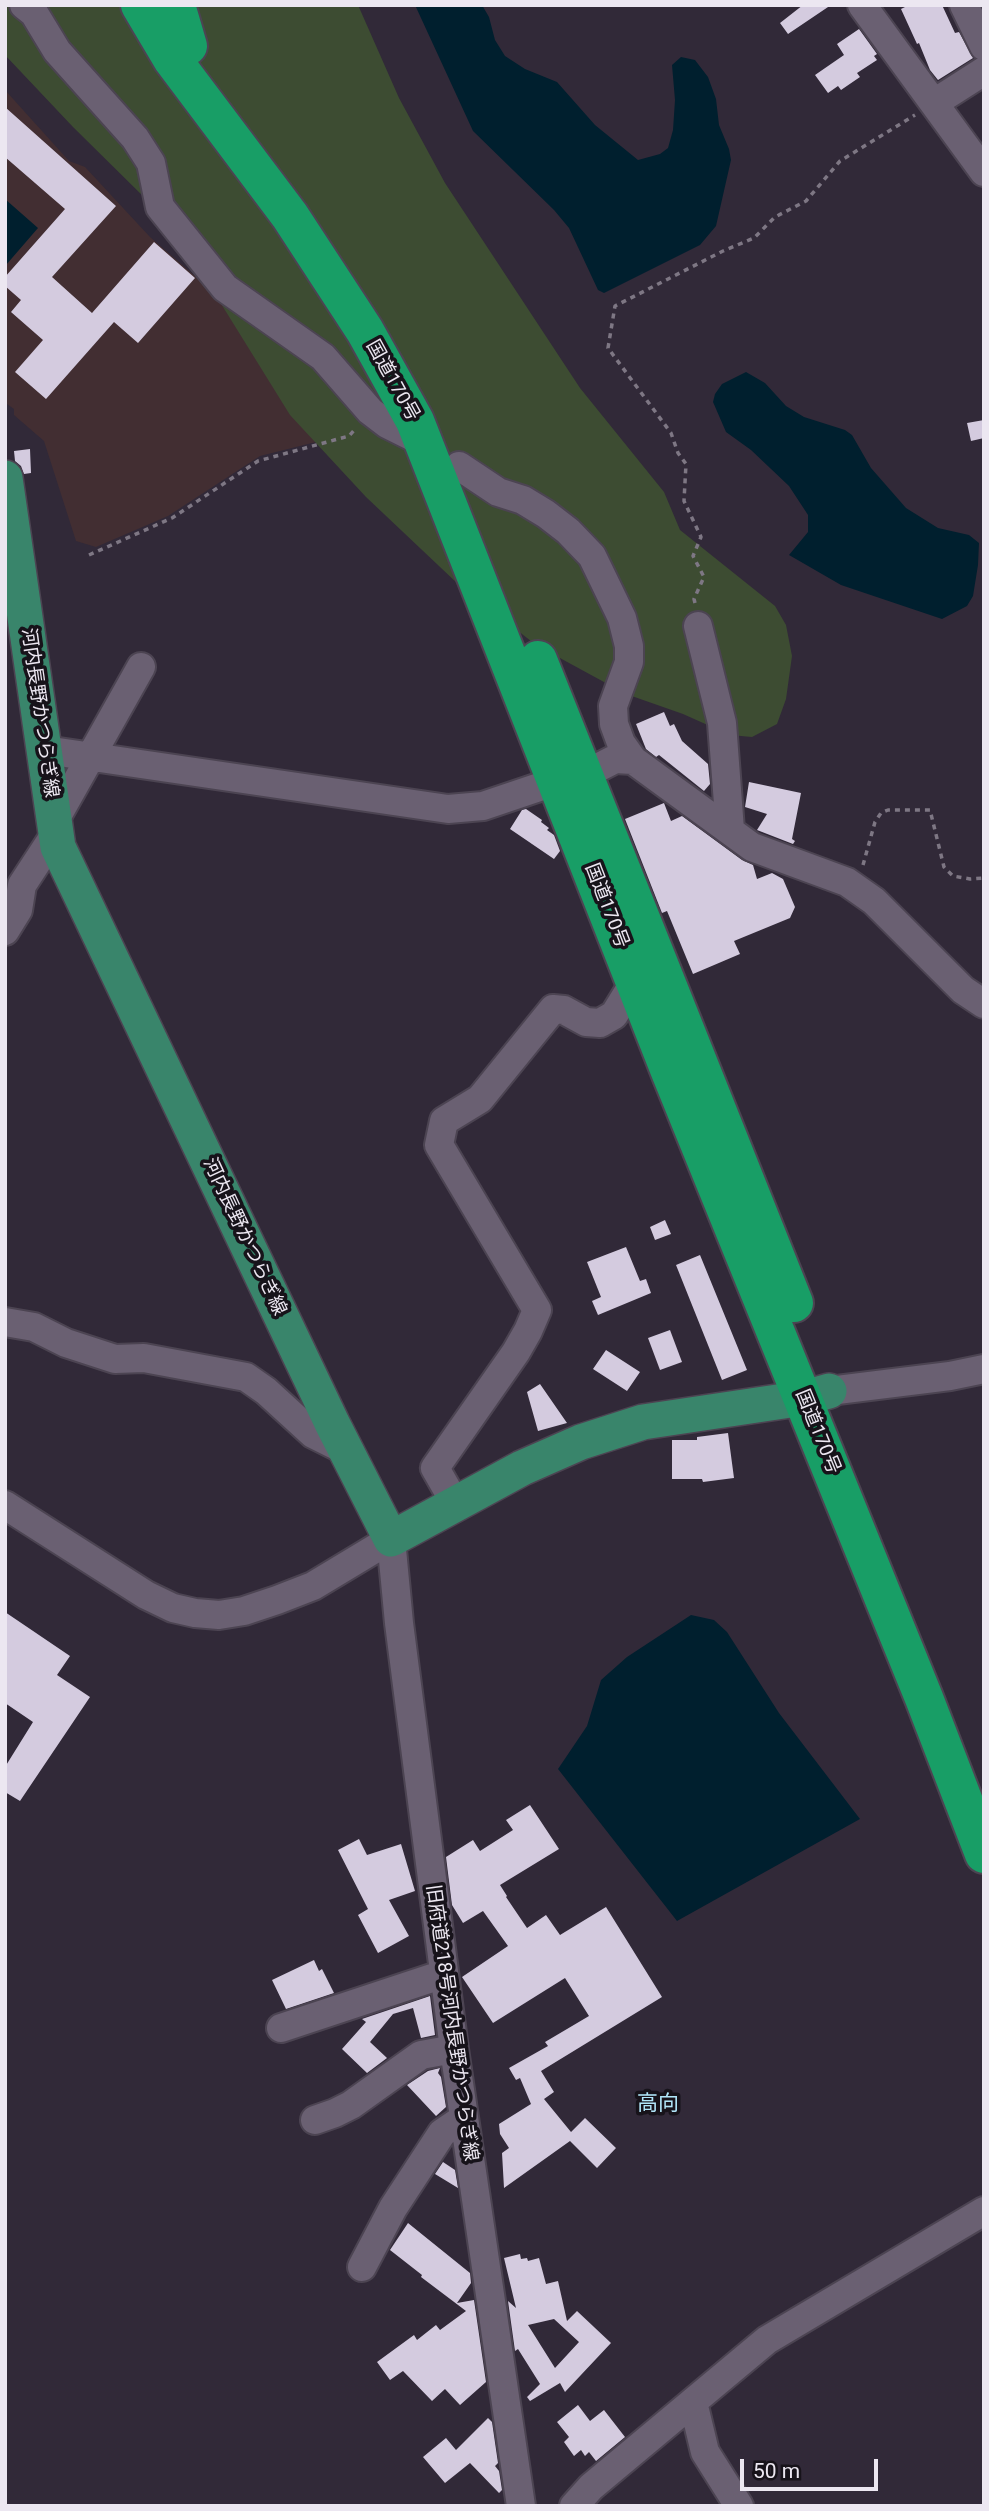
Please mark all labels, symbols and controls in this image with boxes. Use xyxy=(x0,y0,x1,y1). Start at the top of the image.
street label: 国道170号 xyxy=(360,337,424,425)
street label: 河内長野かつらぎ線 xyxy=(16,627,62,799)
street label: 国道170号 xyxy=(579,860,633,952)
street label: 河内長野かつらぎ線 xyxy=(198,1155,290,1319)
street label: 国道170号 xyxy=(790,1386,844,1478)
street label: 旧府道218号河内長野かつらぎ線 xyxy=(420,1883,482,2163)
district label: 高向 xyxy=(637,2092,679,2118)
scale bar xyxy=(744,2444,882,2488)
text: 50 m xyxy=(753,2459,800,2483)

